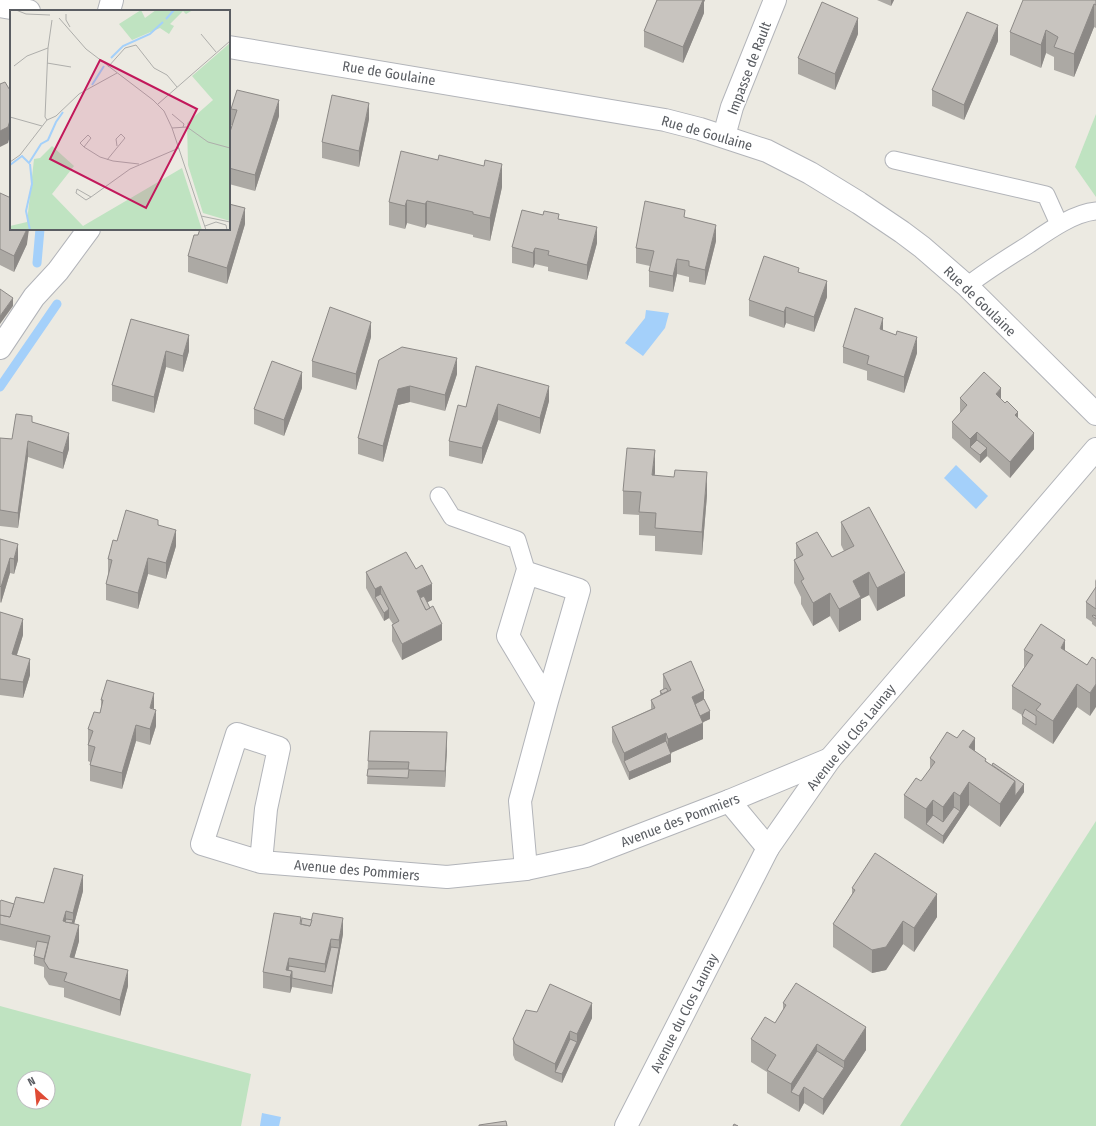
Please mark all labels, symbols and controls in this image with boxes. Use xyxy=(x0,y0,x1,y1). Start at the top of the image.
inset map xyxy=(10,10,230,230)
street label: Impasse de Rault xyxy=(724,19,775,117)
street label: Rue de Goulaine xyxy=(341,58,437,89)
street label: Rue de Goulaine xyxy=(659,112,754,155)
street label: Rue de Goulaine xyxy=(940,263,1019,340)
street label: Avenue du Clos Launay xyxy=(803,680,900,794)
street label: Avenue des Pommiers xyxy=(618,790,742,851)
street label: Avenue des Pommiers xyxy=(293,857,420,884)
street label: Avenue du Clos Launay xyxy=(647,950,722,1076)
north arrow xyxy=(16,1070,56,1110)
text: N xyxy=(26,1074,38,1089)

